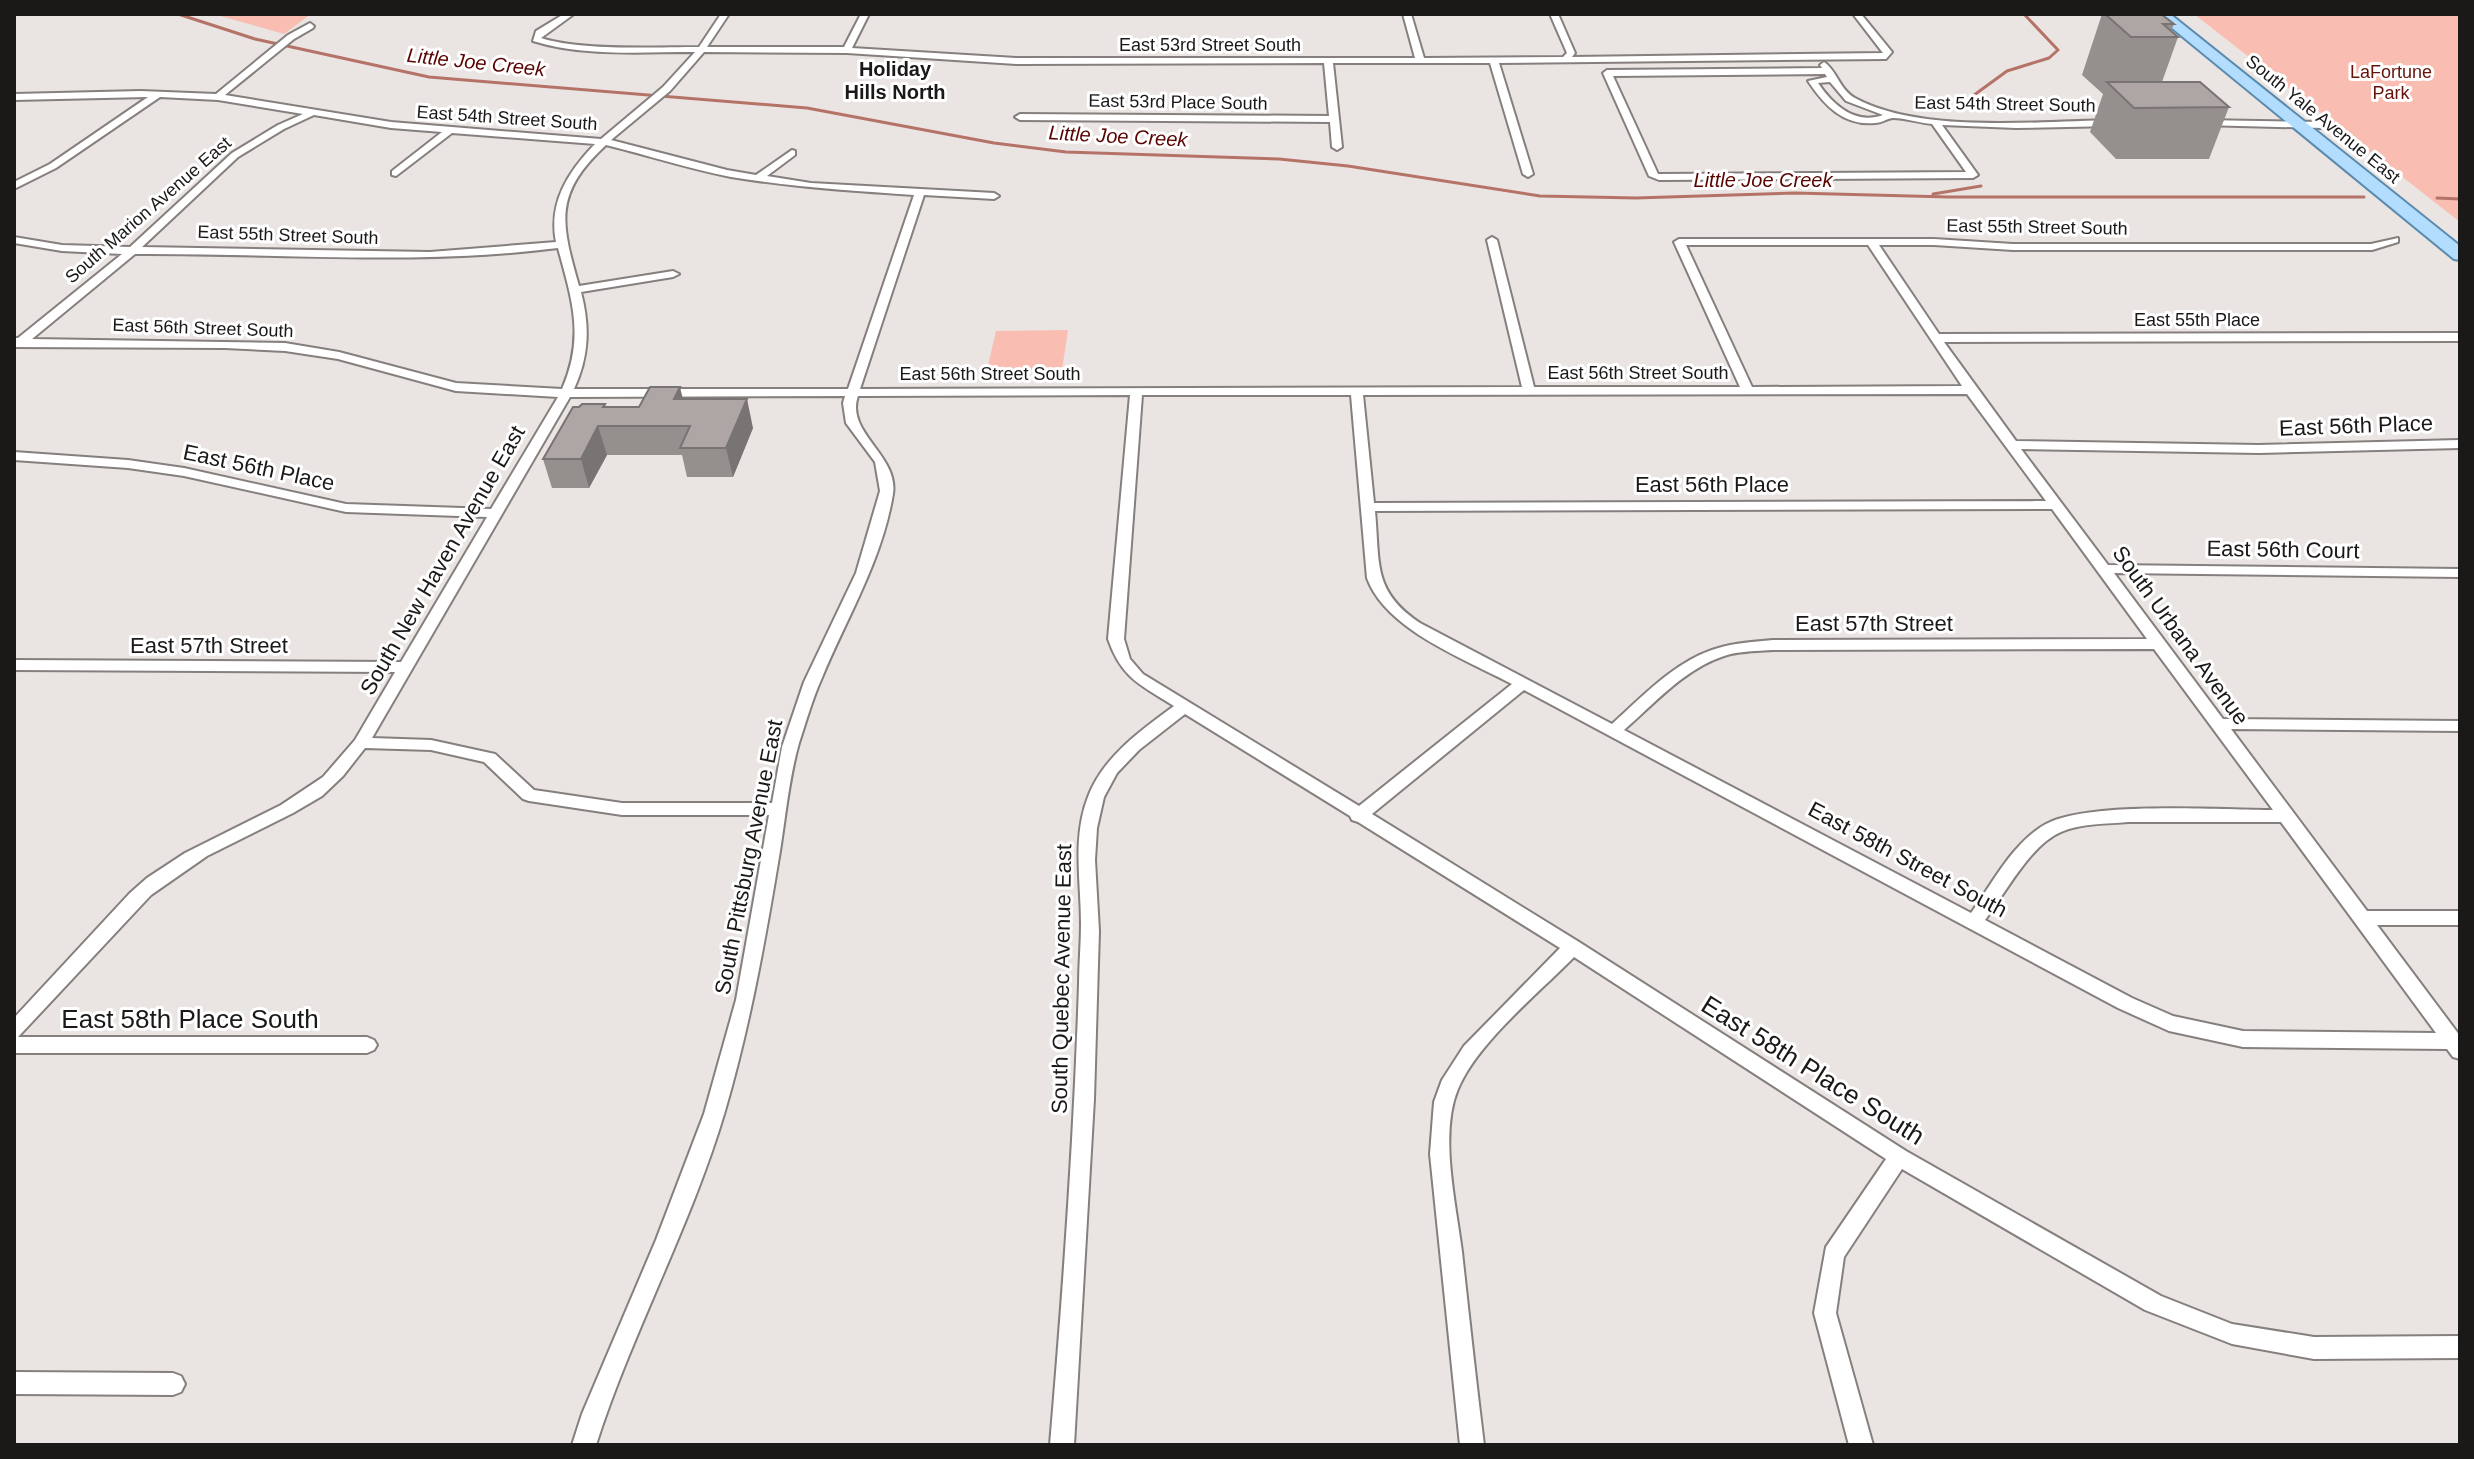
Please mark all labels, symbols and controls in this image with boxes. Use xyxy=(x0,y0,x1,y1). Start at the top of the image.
street label: East 53rd Street South xyxy=(1119,35,1301,55)
water label: Little Joe Creek xyxy=(406,44,547,80)
street label: South Yale Avenue East xyxy=(2242,51,2404,187)
district label: Holiday Hills North xyxy=(844,58,946,103)
park label: LaFortune Park xyxy=(2350,62,2432,103)
street label: East 53rd Place South xyxy=(1088,90,1268,114)
street label: East 54th Street South xyxy=(1914,92,2096,116)
street label: East 54th Street South xyxy=(416,102,598,134)
water label: Little Joe Creek xyxy=(1048,121,1189,151)
street label: South Marion Avenue East xyxy=(61,133,235,287)
water label: Little Joe Creek xyxy=(1694,169,1833,191)
street label: East 55th Street South xyxy=(1946,215,2128,239)
street label: East 55th Street South xyxy=(197,222,379,248)
street label: East 55th Place xyxy=(2134,310,2260,330)
street label: East 56th Street South xyxy=(112,315,294,341)
street label: East 56th Street South xyxy=(1547,363,1729,383)
street label: East 56th Street South xyxy=(899,364,1081,384)
street label: East 56th Place xyxy=(2279,410,2433,441)
street label: South New Haven Avenue East xyxy=(355,421,530,699)
street label: East 56th Place xyxy=(181,439,337,496)
street label: East 56th Place xyxy=(1635,472,1789,497)
street label: East 56th Court xyxy=(2206,536,2360,563)
street label: South Urbana Avenue xyxy=(2107,541,2254,730)
street label: East 57th Street xyxy=(1795,611,1953,636)
street label: East 57th Street xyxy=(130,633,288,658)
street label: South Pittsburg Avenue East xyxy=(710,717,787,997)
street label: East 58th Street South xyxy=(1804,796,2011,922)
street label: South Quebec Avenue East xyxy=(1047,844,1076,1114)
street label: East 58th Place South xyxy=(1696,989,1930,1151)
street label: East 58th Place South xyxy=(61,1004,319,1034)

